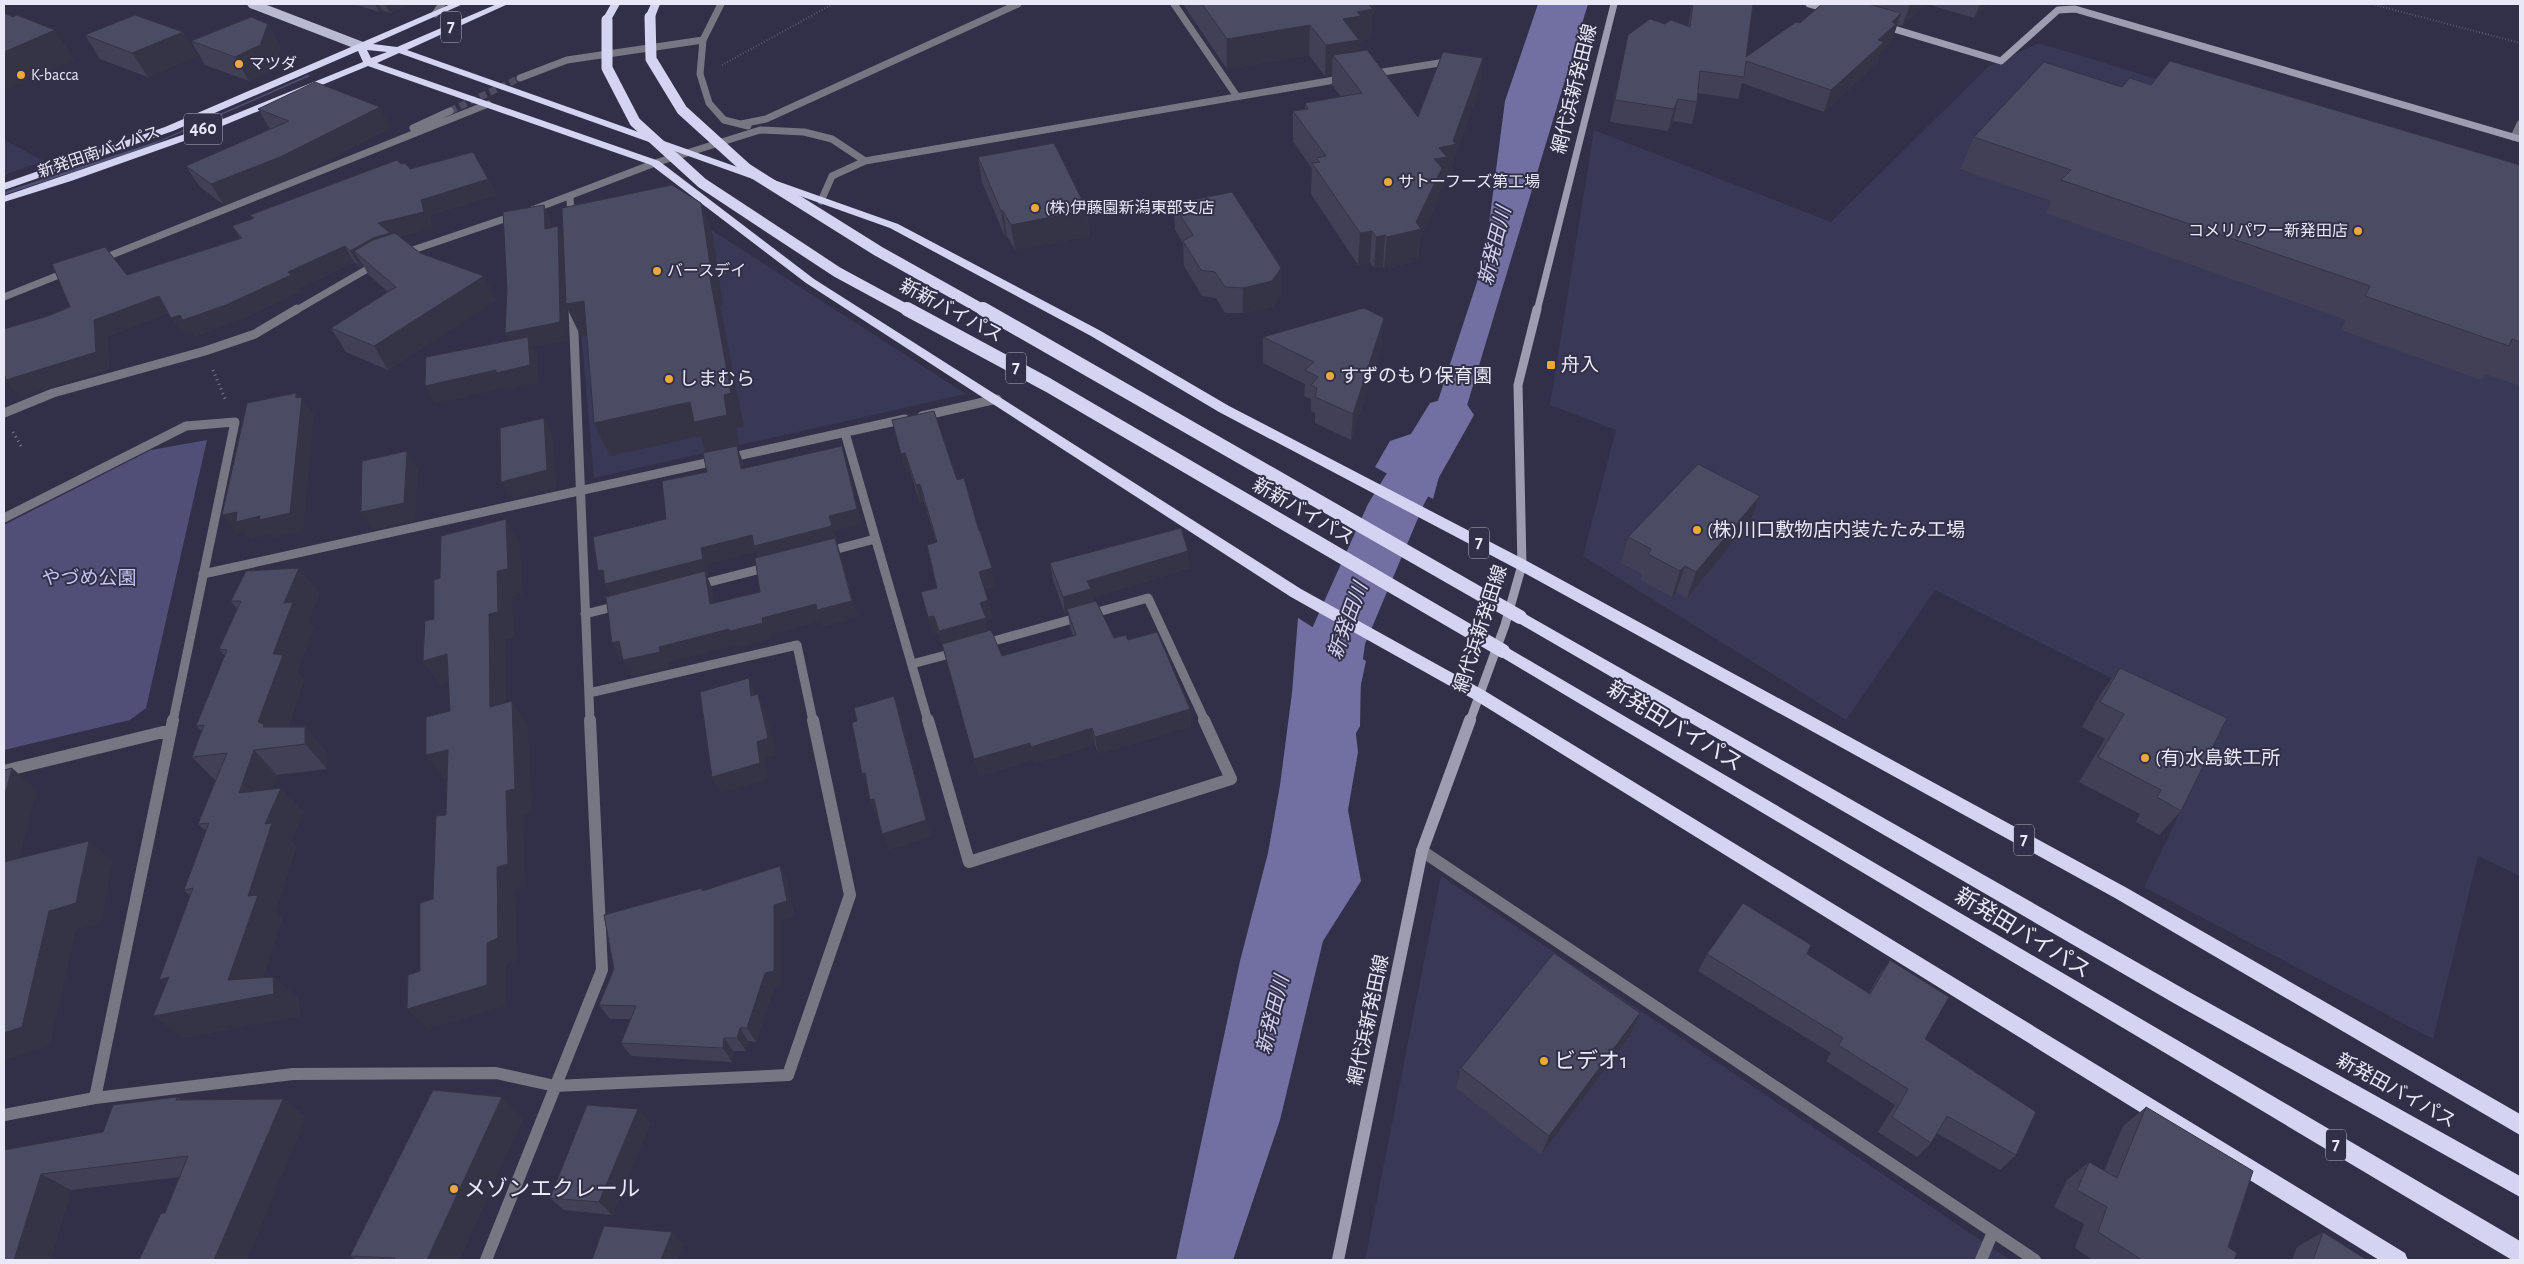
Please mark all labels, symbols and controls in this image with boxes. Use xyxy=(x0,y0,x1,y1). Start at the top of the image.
road number: 7 xyxy=(441,12,461,42)
street label: 網代浜新発田線 xyxy=(1549,22,1600,156)
place label: マツダ xyxy=(249,55,297,72)
marker: マツダ xyxy=(233,58,245,70)
place label: K-bacca xyxy=(31,67,79,83)
marker: K-bacca xyxy=(15,69,27,81)
road number: 460 xyxy=(184,114,222,144)
street label: 新発田南バイパス xyxy=(36,123,162,180)
place label: サトーフーズ第工場 xyxy=(1398,173,1540,190)
marker: サトーフーズ第工場 xyxy=(1382,176,1394,188)
place label: (株)伊藤園新潟東部支店 xyxy=(1045,199,1215,216)
marker: (株)伊藤園新潟東部支店 xyxy=(1029,202,1041,214)
water label: 新発田川 xyxy=(1475,203,1515,287)
place label: コメリパワー新発田店 xyxy=(2188,222,2348,239)
marker: コメリパワー新発田店 xyxy=(2352,225,2364,237)
place label: バースデイ xyxy=(667,262,746,279)
marker: バースデイ xyxy=(651,265,663,277)
street label: 新新バイパス xyxy=(896,275,1006,346)
road number: 7 xyxy=(1006,352,1026,383)
place label: 舟入 xyxy=(1561,354,1599,375)
marker: 舟入 xyxy=(1545,359,1557,371)
place label: すずのもり保育園 xyxy=(1340,366,1492,386)
place label: しまむら xyxy=(679,369,755,389)
marker: すずのもり保育園 xyxy=(1324,370,1336,382)
marker: しまむら xyxy=(663,373,675,385)
street label: 新新バイパス xyxy=(1249,475,1357,549)
place label: (株)川口敷物店内装たたみ工場 xyxy=(1707,519,1965,540)
marker: (株)川口敷物店内装たたみ工場 xyxy=(1691,524,1703,536)
road number: 7 xyxy=(1469,528,1489,558)
street label: 網代浜新発田線 xyxy=(1450,563,1511,695)
park label: やづめ公園 xyxy=(41,568,137,588)
water label: 新発田川 xyxy=(1324,578,1372,662)
street label: 新発田バイパス xyxy=(1604,676,1747,775)
place label: (有)水島鉄工所 xyxy=(2155,748,2280,768)
marker: (有)水島鉄工所 xyxy=(2139,752,2151,764)
road number: 7 xyxy=(2014,824,2034,856)
street label: 新発田バイパス xyxy=(1952,883,2095,982)
street label: 網代浜新発田線 xyxy=(1345,953,1392,1087)
water label: 新発田川 xyxy=(1253,972,1293,1056)
place label: ビデオ1 xyxy=(1554,1049,1628,1072)
street label: 新発田バイパス xyxy=(2333,1050,2459,1131)
marker: ビデオ1 xyxy=(1538,1055,1550,1067)
road number: 7 xyxy=(2326,1130,2346,1160)
place label: メゾンエクレール xyxy=(464,1177,640,1200)
marker: メゾンエクレール xyxy=(448,1183,460,1195)

